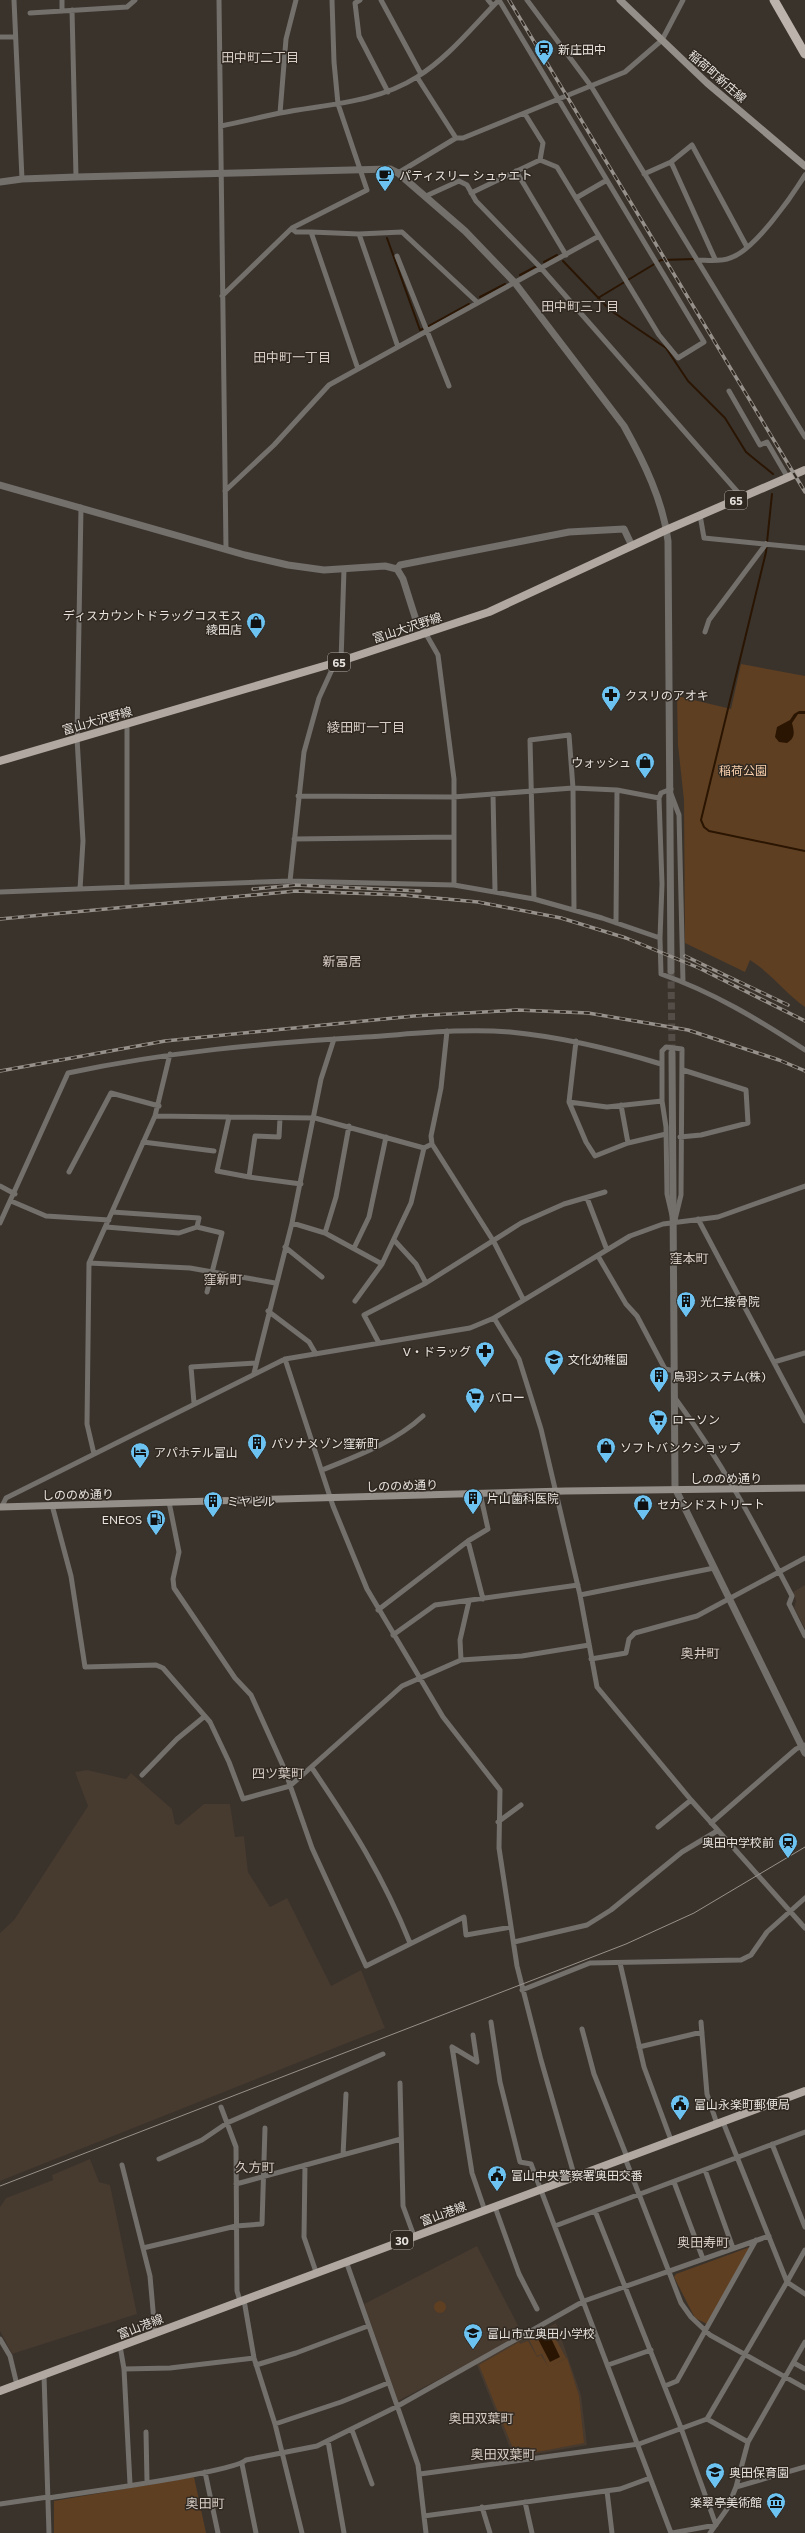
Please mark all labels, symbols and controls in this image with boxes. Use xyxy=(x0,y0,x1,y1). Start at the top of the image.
station icon: 新庄田中 xyxy=(533,38,555,66)
place label: 新庄田中 xyxy=(558,42,606,56)
street label: 稲荷町新庄線 xyxy=(686,47,750,105)
district label: 田中町二丁目 xyxy=(221,49,299,65)
cafe icon: パティスリー シュゥエト xyxy=(374,164,396,192)
place label: パティスリー シュゥエト xyxy=(399,168,533,182)
district label: 田中町三丁目 xyxy=(541,298,619,314)
district label: 田中町一丁目 xyxy=(253,349,331,365)
road number: 65 xyxy=(725,491,747,509)
place label: ディスカウントドラッグコスモス 綾田店 xyxy=(63,608,242,636)
street label: 富山大沢野線 xyxy=(371,609,443,645)
shop icon: ディスカウントドラッグコスモス 綾田店 xyxy=(245,611,267,639)
road number: 65 xyxy=(328,653,350,671)
pharmacy icon: クスリのアオキ xyxy=(600,684,622,712)
place label: クスリのアオキ xyxy=(625,688,709,702)
street label: 富山大沢野線 xyxy=(60,703,134,737)
district label: 綾田町一丁目 xyxy=(327,719,405,735)
shop icon: ウォッシュ xyxy=(634,751,656,779)
place label: ウォッシュ xyxy=(571,755,631,769)
park label: 稲荷公園 xyxy=(719,763,767,777)
district label: 新冨居 xyxy=(322,953,362,969)
district label: 窪本町 xyxy=(669,1250,709,1266)
district label: 窪新町 xyxy=(203,1271,243,1287)
building icon: 光仁接骨院 xyxy=(675,1290,697,1318)
place label: 光仁接骨院 xyxy=(700,1294,760,1308)
pharmacy icon: V・ドラッグ xyxy=(474,1340,496,1368)
place label: V・ドラッグ xyxy=(403,1344,471,1358)
school or university icon: 文化幼稚園 xyxy=(543,1348,565,1376)
place label: 文化幼稚園 xyxy=(568,1352,628,1366)
building icon: 鳥羽システム(株) xyxy=(648,1365,670,1393)
place label: 鳥羽システム(株) xyxy=(673,1369,766,1383)
supermarket icon: バロー xyxy=(464,1386,486,1414)
place label: バロー xyxy=(489,1390,525,1404)
supermarket icon: ローソン xyxy=(647,1408,669,1436)
place label: ローソン xyxy=(672,1412,720,1426)
building icon: パソナメゾン窪新町 xyxy=(246,1432,268,1460)
place label: パソナメゾン窪新町 xyxy=(271,1436,379,1450)
shop icon: ソフトバンクショップ xyxy=(595,1436,617,1464)
place label: ソフトバンクショップ xyxy=(620,1440,741,1454)
hotel icon: アパホテル富山 xyxy=(129,1441,151,1469)
place label: アパホテル富山 xyxy=(154,1445,238,1459)
street label: しののめ通り xyxy=(690,1471,762,1485)
street label: しののめ通り xyxy=(366,1477,438,1493)
street label: しののめ通り xyxy=(42,1486,114,1502)
building icon: 片山歯科医院 xyxy=(462,1487,484,1515)
building icon: ミヤビル xyxy=(202,1490,224,1518)
place label: 片山歯科医院 xyxy=(487,1491,559,1505)
shop icon: セカンドストリート xyxy=(632,1493,654,1521)
place label: ミヤビル xyxy=(227,1494,275,1508)
place label: セカンドストリート xyxy=(657,1497,765,1511)
fuel station icon: ENEOS xyxy=(145,1508,167,1536)
place label: ENEOS xyxy=(102,1512,142,1526)
district label: 奥井町 xyxy=(680,1645,720,1661)
district label: 四ツ葉町 xyxy=(252,1765,304,1781)
station icon: 奥田中学校前 xyxy=(777,1831,799,1859)
place label: 奥田中学校前 xyxy=(702,1835,774,1849)
public building icon: 富山永楽町郵便局 xyxy=(669,2093,691,2121)
place label: 富山永楽町郵便局 xyxy=(694,2097,790,2111)
district label: 久方町 xyxy=(235,2159,275,2175)
public building icon: 富山中央警察署奥田交番 xyxy=(486,2164,508,2192)
place label: 富山中央警察署奥田交番 xyxy=(511,2168,643,2182)
street label: 富山港線 xyxy=(418,2198,468,2228)
road number: 30 xyxy=(391,2231,413,2249)
district label: 奥田寿町 xyxy=(677,2234,729,2250)
street label: 富山港線 xyxy=(115,2311,165,2341)
school or university icon: 富山市立奥田小学校 xyxy=(462,2322,484,2350)
place label: 富山市立奥田小学校 xyxy=(487,2326,595,2340)
district label: 奥田双葉町 xyxy=(448,2410,514,2426)
district label: 奥田双葉町 xyxy=(470,2446,536,2462)
school or university icon: 奥田保育園 xyxy=(704,2461,726,2489)
place label: 奥田保育園 xyxy=(729,2465,789,2479)
museum icon: 楽翠亭美術館 xyxy=(765,2491,787,2519)
district label: 奥田町 xyxy=(185,2495,225,2511)
place label: 楽翠亭美術館 xyxy=(690,2495,762,2509)

